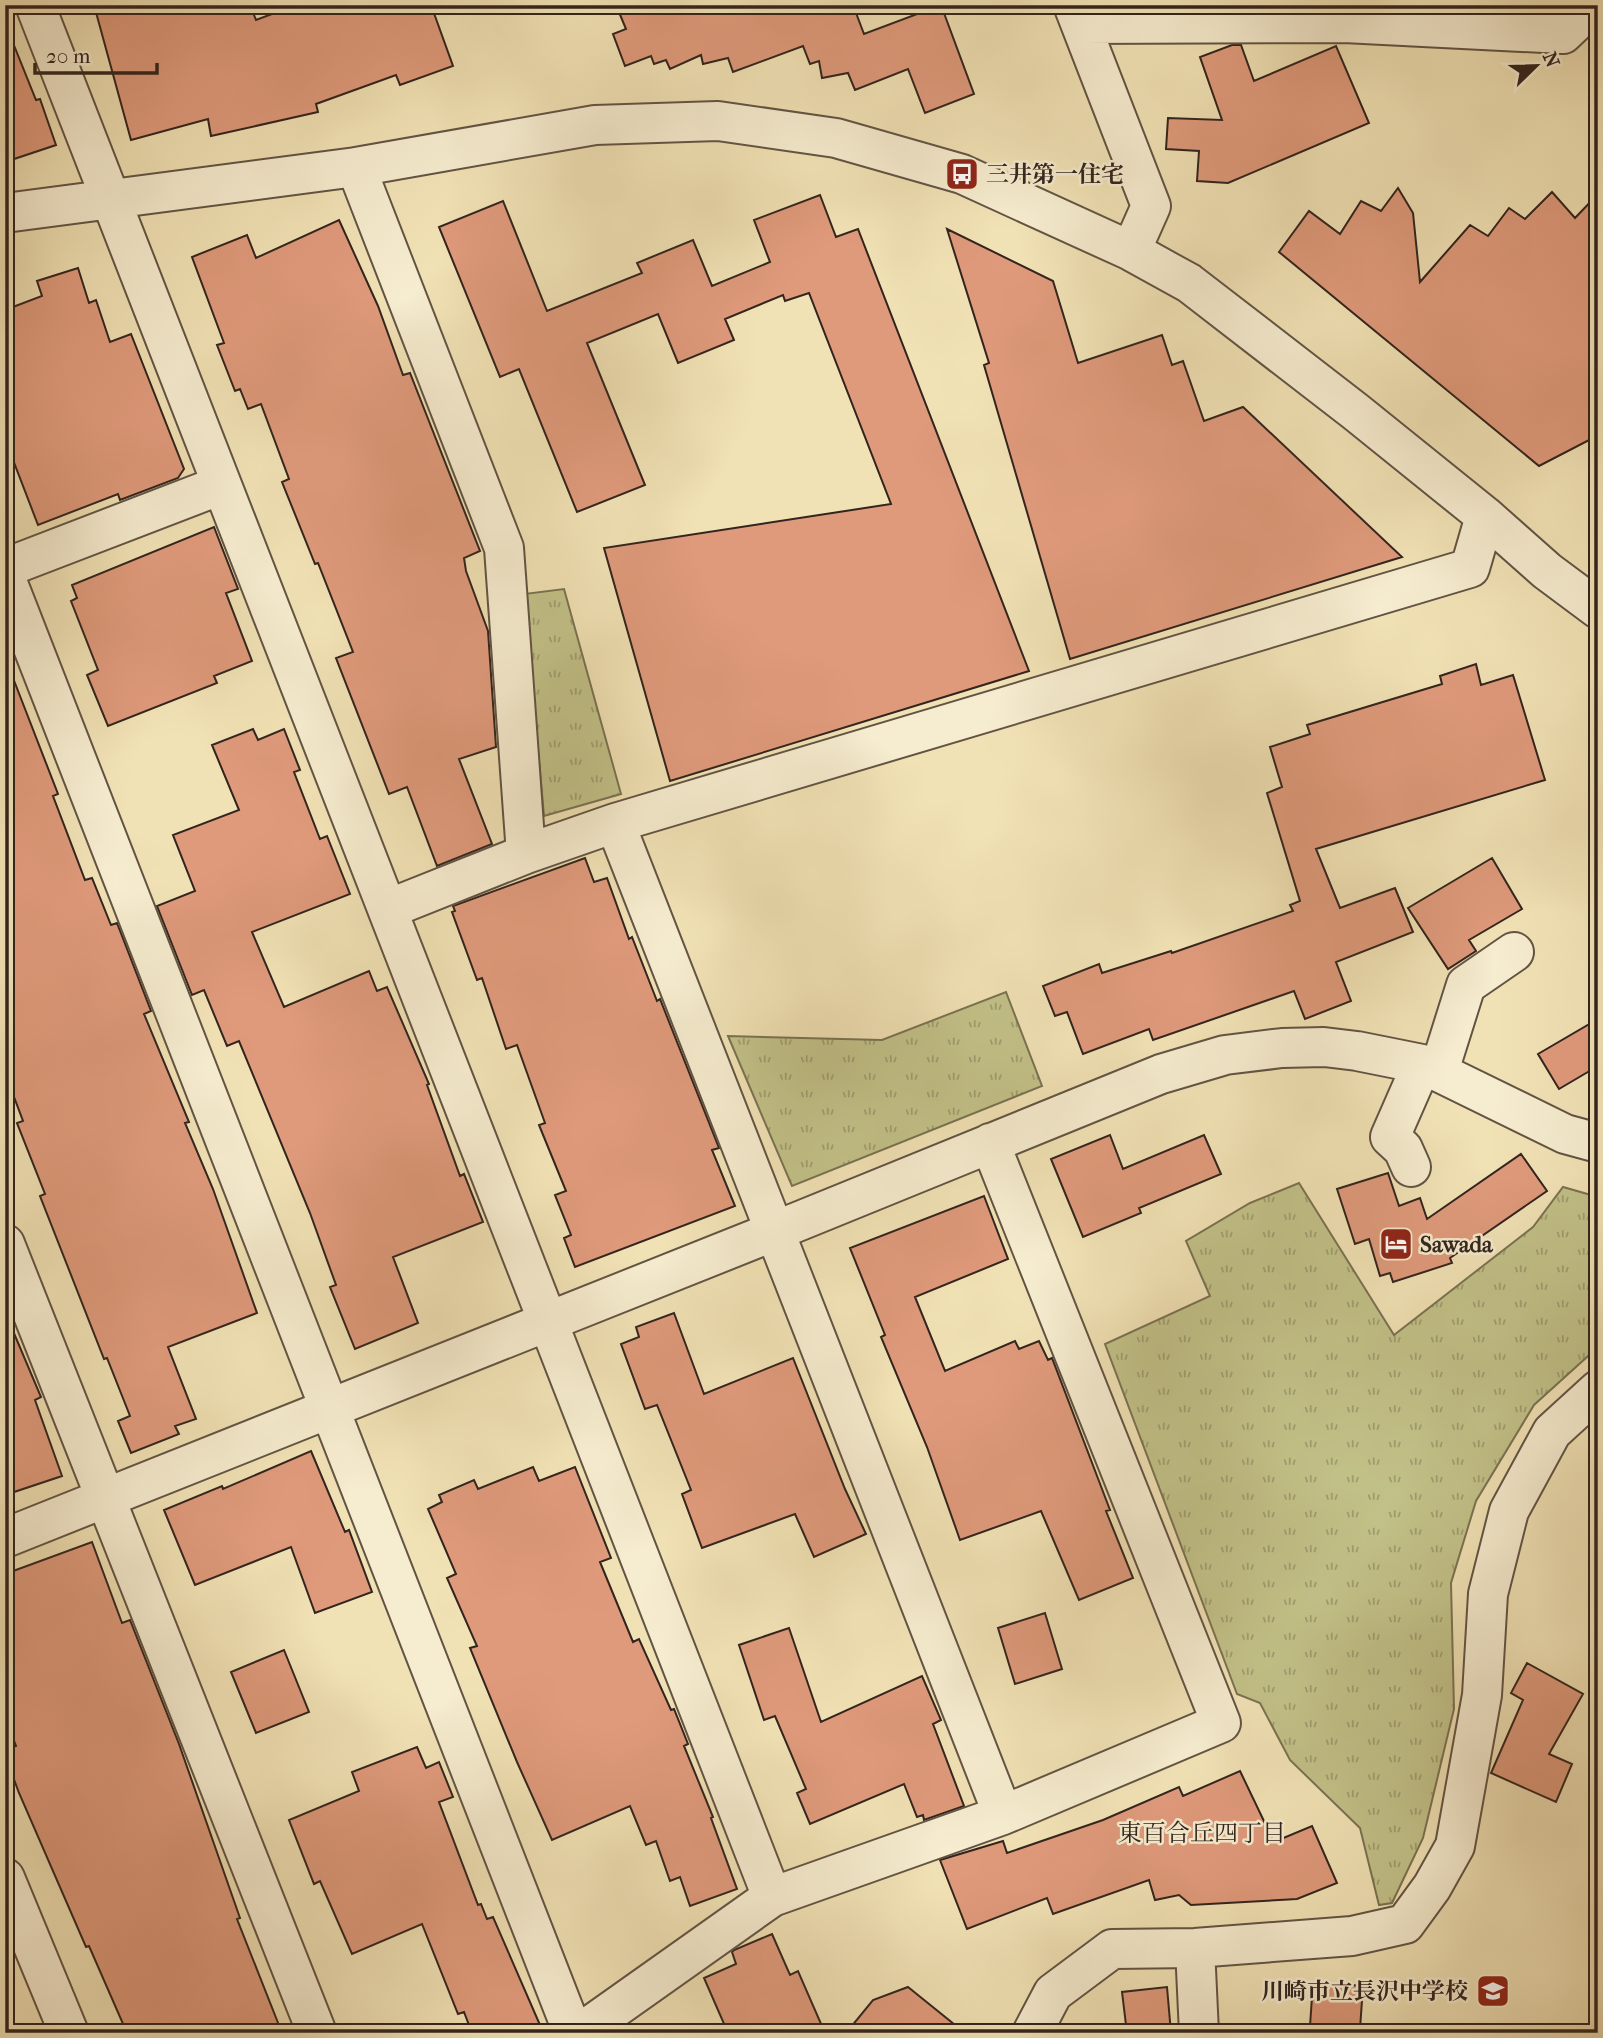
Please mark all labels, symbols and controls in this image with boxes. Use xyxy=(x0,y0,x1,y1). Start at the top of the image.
scale bar xyxy=(35,32,158,76)
north arrow xyxy=(1502,32,1572,102)
text: 20 m xyxy=(46,44,91,68)
text: N xyxy=(1538,49,1564,71)
bus stop icon: 三井第一住宅 xyxy=(943,155,981,193)
place label: 三井第一住宅 xyxy=(986,161,1124,188)
hotel icon: Sawada xyxy=(1377,1225,1415,1263)
place label: Sawada xyxy=(1420,1231,1494,1258)
district label: 東百合丘四丁目 xyxy=(1118,1819,1286,1847)
school or university icon: 川崎市立長沢中学校 xyxy=(1474,1972,1512,2010)
place label: 川崎市立長沢中学校 xyxy=(1261,1978,1468,2005)

